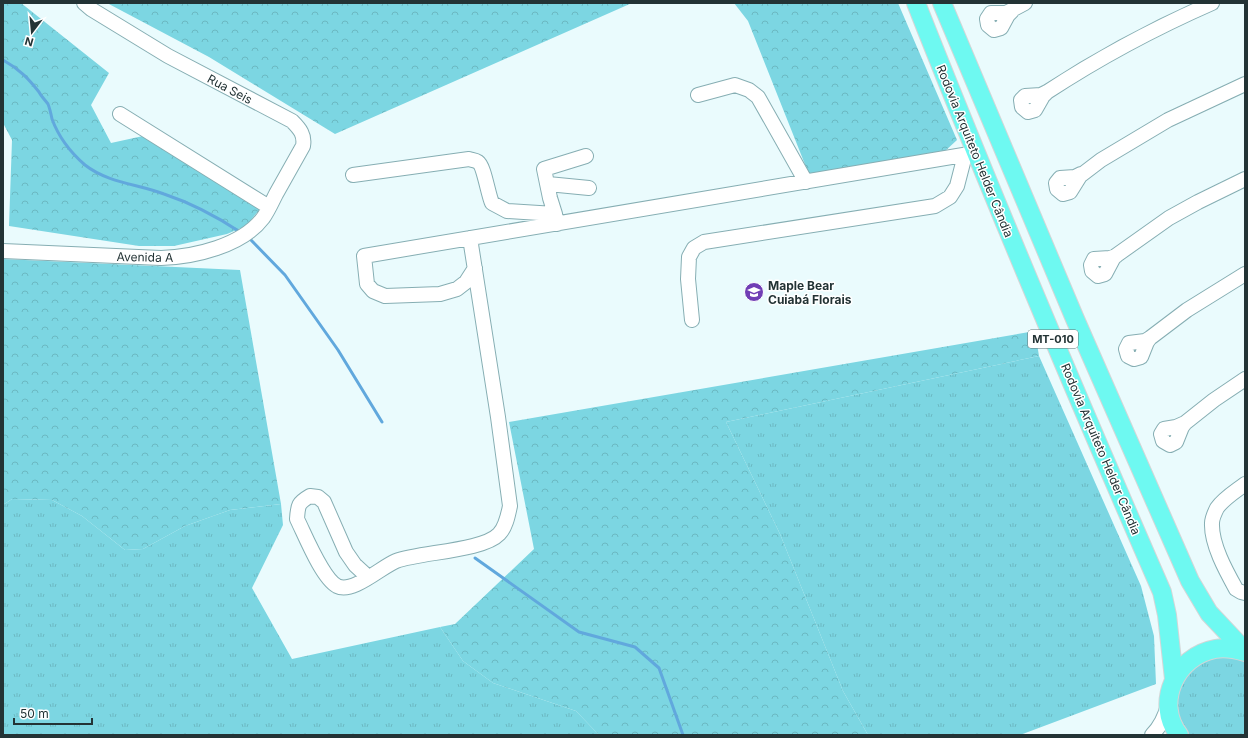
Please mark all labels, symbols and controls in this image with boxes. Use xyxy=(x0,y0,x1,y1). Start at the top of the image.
north arrow xyxy=(12,12,52,52)
text: N xyxy=(23,34,35,49)
street label: Rodovia Arquiteto Helder Cândia xyxy=(933,63,1017,239)
street label: Rua Seis xyxy=(205,71,255,107)
street label: Avenida A xyxy=(117,249,173,265)
place label: Maple Bear Cuiabá Florais xyxy=(768,278,852,307)
school or university icon: Maple Bear Cuiabá Florais xyxy=(743,281,765,303)
road number: MT-010 xyxy=(1028,330,1078,348)
street label: Rodovia Arquiteto Helder Cândia xyxy=(1058,361,1144,537)
scale bar xyxy=(14,700,92,726)
text: 50 m xyxy=(20,706,49,721)

